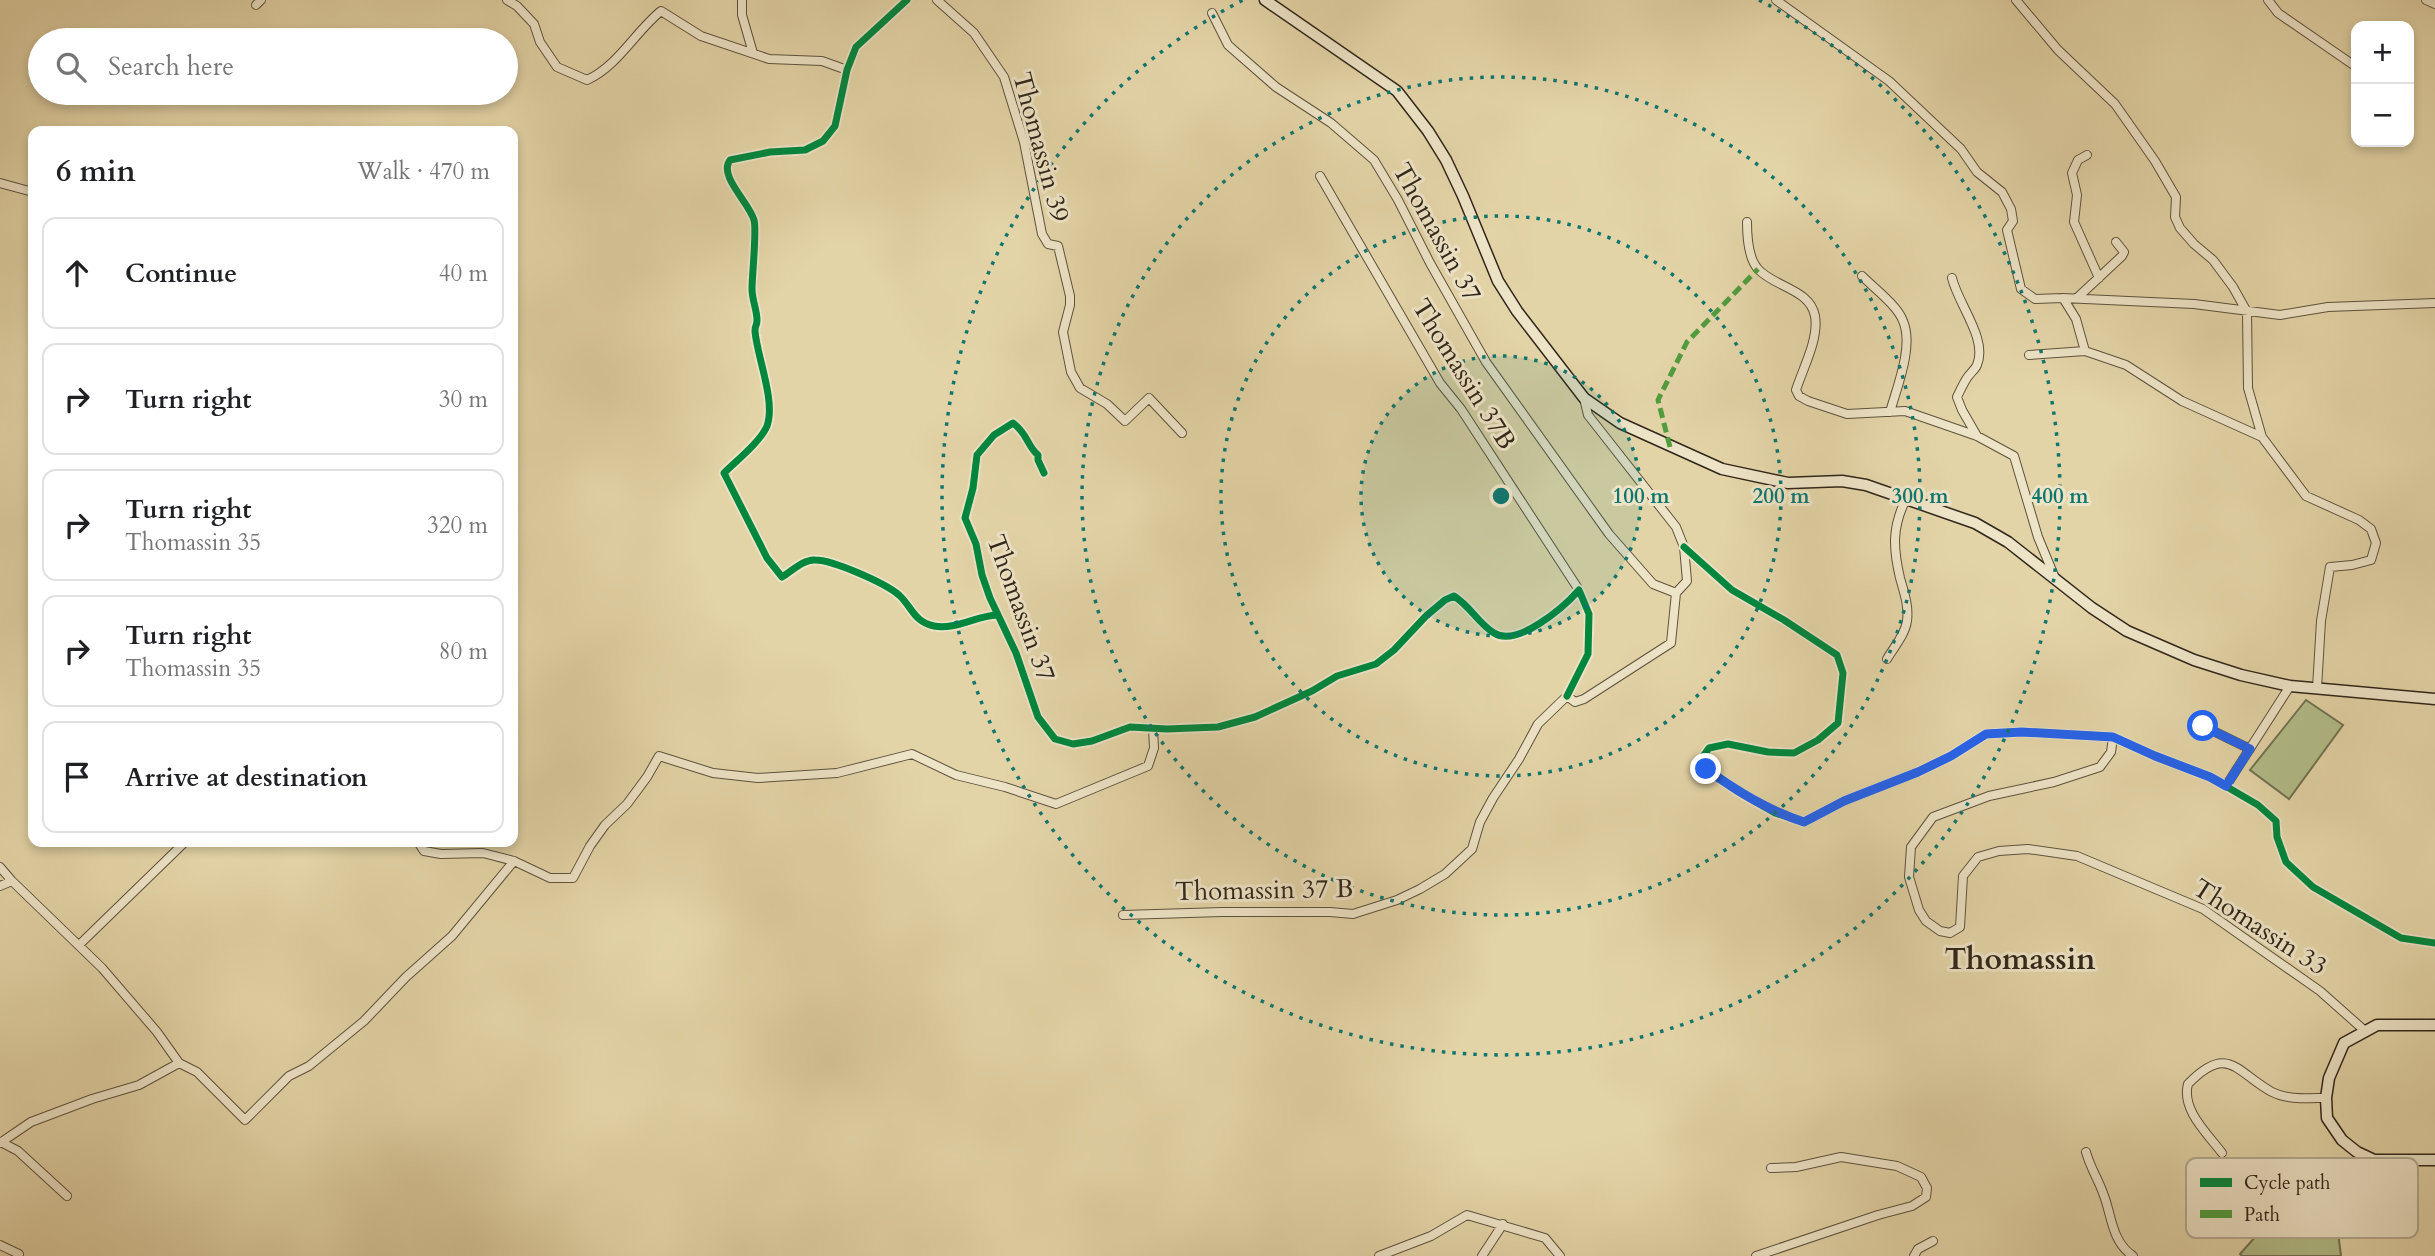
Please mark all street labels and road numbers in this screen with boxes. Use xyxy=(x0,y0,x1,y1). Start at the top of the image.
street label: Thomassin 39 xyxy=(1004,68,1078,226)
street label: Thomassin 37 xyxy=(1384,156,1490,308)
street label: Thomassin 37B xyxy=(1404,292,1524,456)
street label: Thomassin 37 xyxy=(978,530,1064,686)
street label: Thomassin 33 xyxy=(2186,870,2334,984)
street label: Thomassin 37 B xyxy=(1175,871,1353,909)

